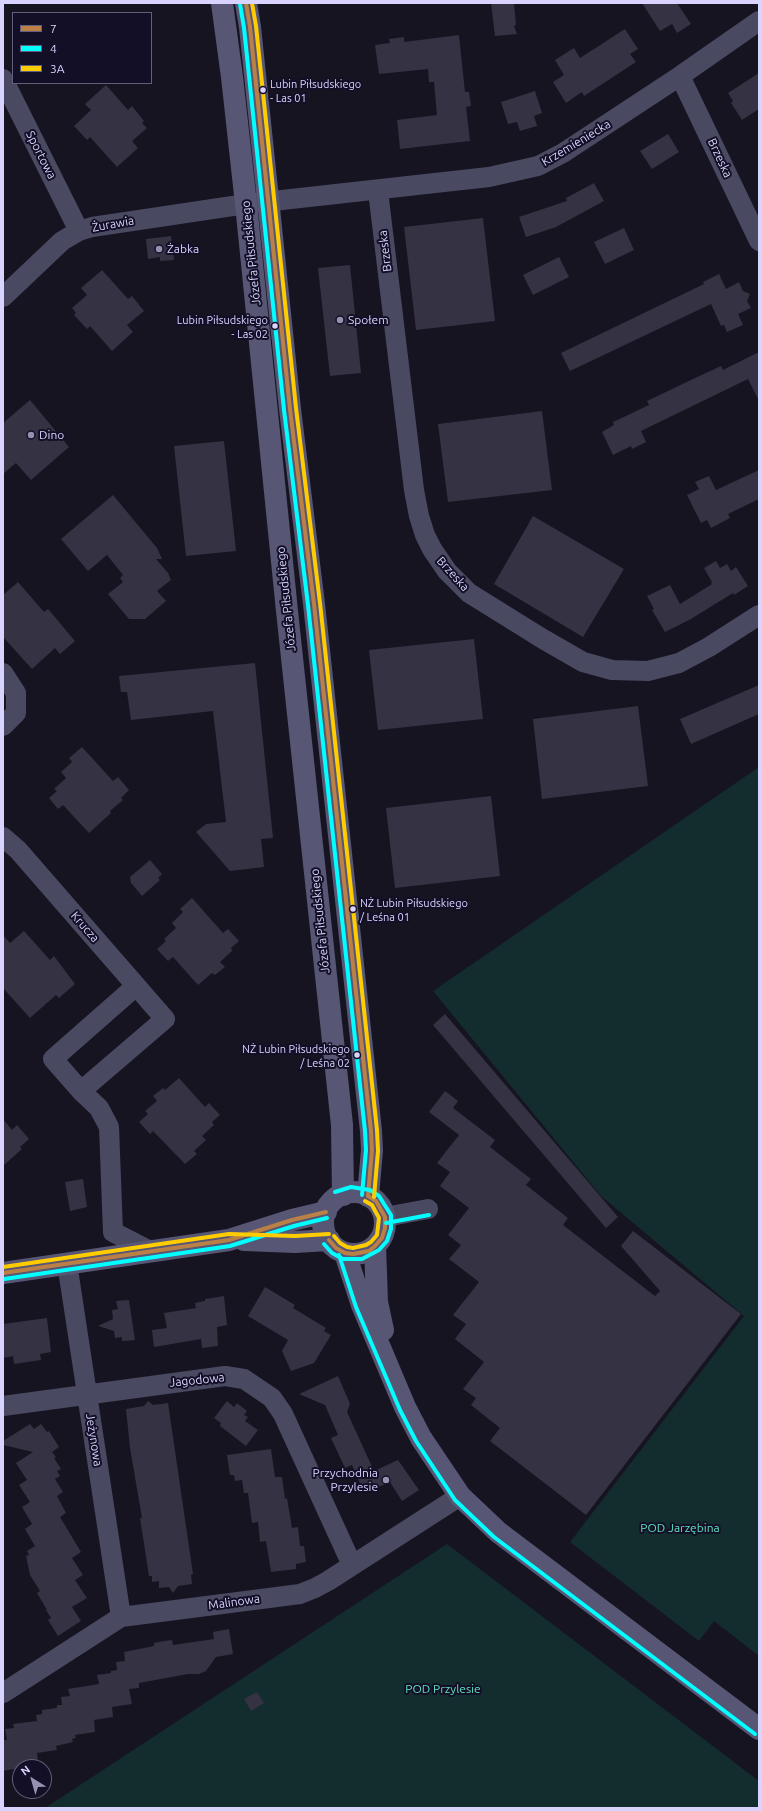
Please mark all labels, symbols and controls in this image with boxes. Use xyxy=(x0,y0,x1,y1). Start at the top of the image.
legend xyxy=(12,12,152,84)
text: 7 xyxy=(50,22,57,35)
text: 4 xyxy=(50,42,57,55)
text: 3A xyxy=(50,62,65,75)
place label: Lubin Piłsudskiego - Las 01 xyxy=(270,77,361,103)
marker: Lubin Piłsudskiego - Las 01 xyxy=(258,85,268,95)
street label: Krzemieniecka xyxy=(539,117,613,169)
street label: Sportowa xyxy=(23,129,59,181)
street label: Brzeska xyxy=(705,136,735,180)
street label: Józefa Piłsudskiego xyxy=(238,200,264,306)
street label: Żurawia xyxy=(91,213,135,235)
street label: Brzeska xyxy=(375,229,395,273)
place label: Żabka xyxy=(167,242,199,256)
marker: Żabka xyxy=(154,244,164,254)
place label: Lubin Piłsudskiego - Las 02 xyxy=(177,313,268,339)
place label: Społem xyxy=(348,313,389,327)
marker: Społem xyxy=(335,315,345,325)
marker: Lubin Piłsudskiego - Las 02 xyxy=(270,321,280,331)
place label: Dino xyxy=(39,428,64,442)
marker: Dino xyxy=(26,430,36,440)
street label: Józefa Piłsudskiego xyxy=(273,546,299,652)
street label: Brzeska xyxy=(434,554,472,594)
street label: Józefa Piłsudskiego xyxy=(307,868,333,974)
place label: NŻ Lubin Piłsudskiego / Leśna 01 xyxy=(360,896,468,922)
marker: NŻ Lubin Piłsudskiego / Leśna 01 xyxy=(348,904,358,914)
street label: Krucza xyxy=(68,909,102,945)
place label: NŻ Lubin Piłsudskiego / Leśna 02 xyxy=(242,1042,350,1068)
marker: NŻ Lubin Piłsudskiego / Leśna 02 xyxy=(352,1050,362,1060)
street label: Jagodowa xyxy=(169,1370,225,1390)
street label: Jeżynowa xyxy=(83,1413,105,1467)
place label: Przychodnia Przylesie xyxy=(313,1466,378,1494)
marker: Przychodnia Przylesie xyxy=(381,1475,391,1485)
park label: POD Jarzębina xyxy=(640,1521,720,1535)
street label: Malinowa xyxy=(207,1591,261,1613)
park label: POD Przylesie xyxy=(405,1682,481,1696)
north arrow xyxy=(12,1759,52,1799)
text: N xyxy=(18,1763,32,1777)

